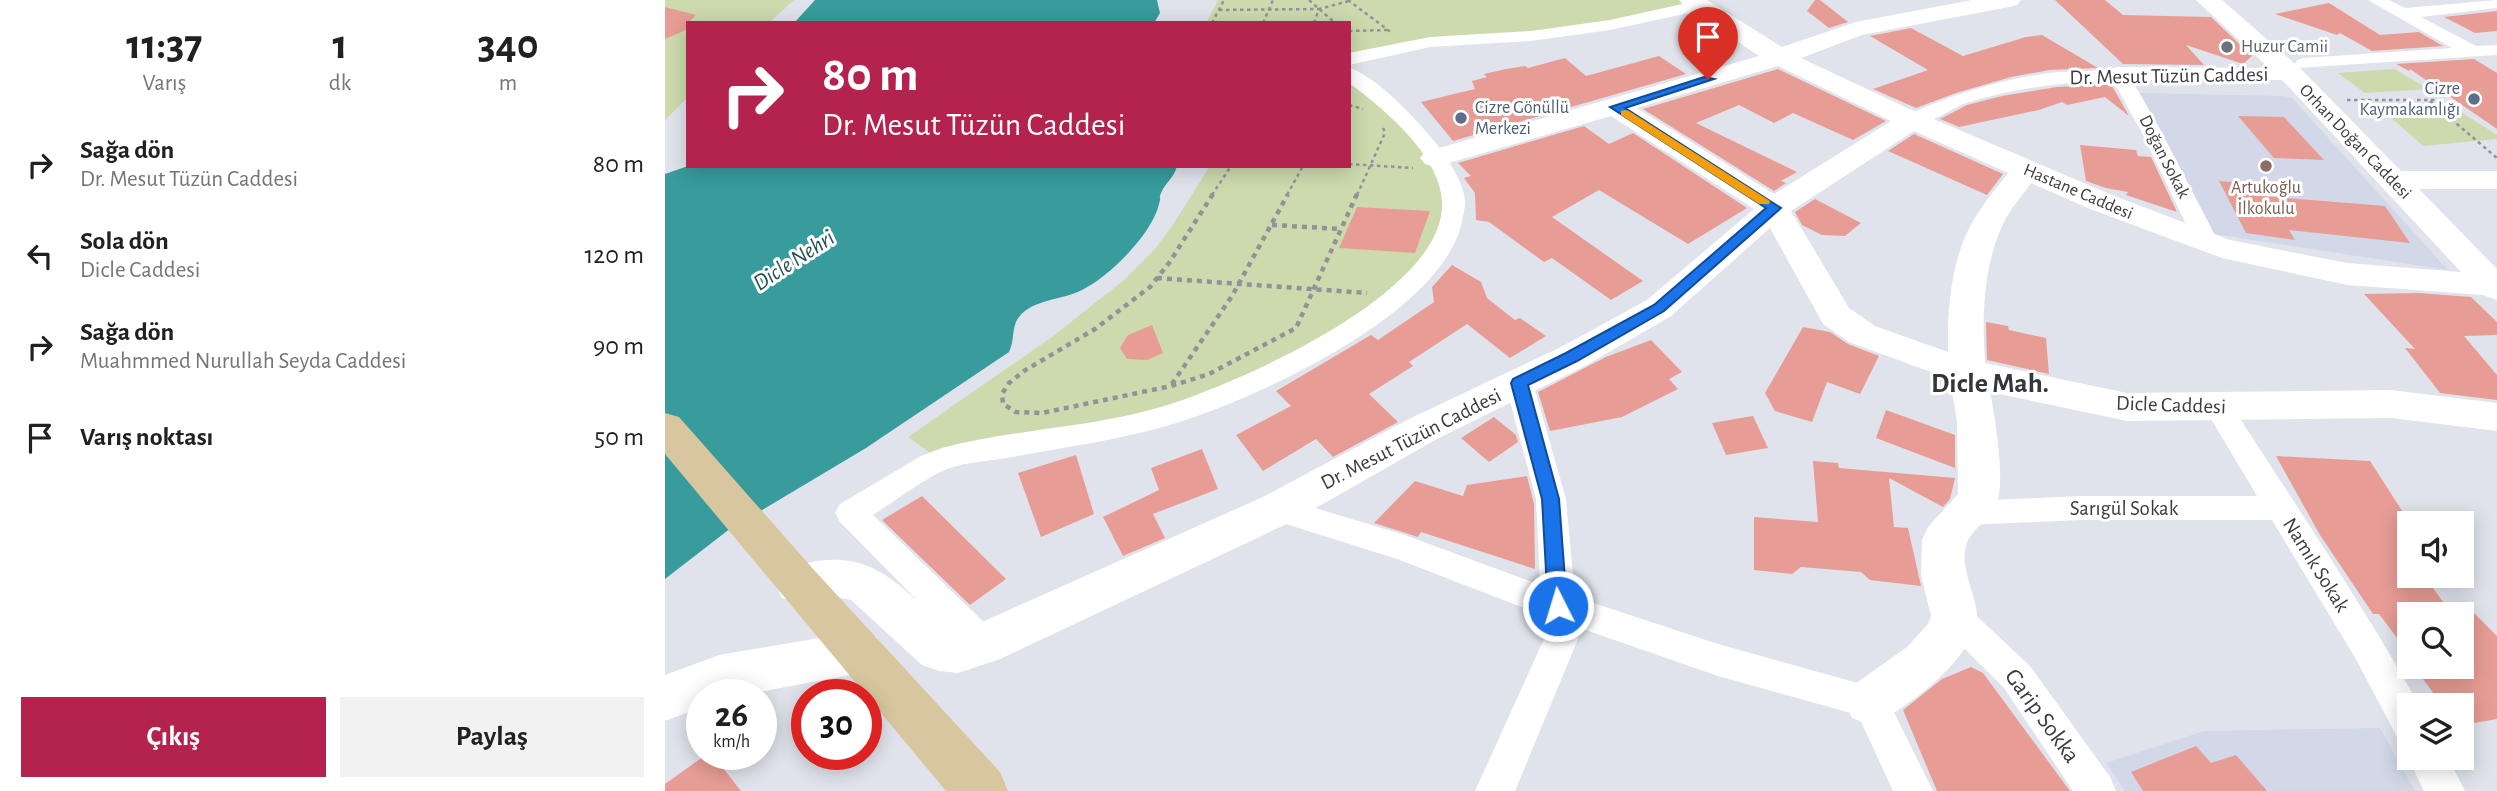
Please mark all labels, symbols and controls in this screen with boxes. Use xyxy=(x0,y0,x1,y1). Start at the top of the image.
pin xyxy=(1678,7,1738,79)
icon: arrive xyxy=(1689,18,1727,56)
text: 11:37 xyxy=(126,24,202,66)
text: 1 xyxy=(332,24,348,66)
text: 340 xyxy=(478,24,539,66)
place label: Huzur Camii xyxy=(2241,38,2328,56)
marker: Huzur Camii xyxy=(2219,39,2235,55)
icon: right xyxy=(707,49,798,140)
text: 80 m xyxy=(822,51,919,100)
street label: Dr. Mesut Tüzün Caddesi xyxy=(2069,64,2269,88)
text: Varış xyxy=(143,72,186,95)
text: dk xyxy=(329,72,351,95)
text: m xyxy=(499,72,517,95)
place label: Cizre Kaymakamlığı xyxy=(2360,80,2460,119)
street label: Orhan Doğan Caddesi xyxy=(2296,81,2414,203)
marker: Cizre Kaymakamlığı xyxy=(2466,91,2482,107)
place label: Cizre Gönüllü Merkezi xyxy=(1475,99,1569,138)
text: Dr. Mesut Tüzün Caddesi xyxy=(822,109,1125,141)
marker: Cizre Gönüllü Merkezi xyxy=(1453,110,1469,126)
street label: Doğan Sokak xyxy=(2135,112,2193,202)
text: Sağa dön xyxy=(80,137,174,163)
icon: right xyxy=(21,146,59,184)
text: 80 m xyxy=(593,151,644,177)
marker: Artukoğlu İlkokulu xyxy=(2258,158,2274,174)
street label: Hastane Caddesi xyxy=(2021,161,2135,223)
text: Dr. Mesut Tüzün Caddesi xyxy=(80,168,298,191)
place label: Artukoğlu İlkokulu xyxy=(2231,179,2301,218)
water label: Dicle Nehri xyxy=(749,226,839,296)
text: Sola dön xyxy=(80,228,169,254)
icon: left xyxy=(21,237,59,275)
text: 120 m xyxy=(584,242,644,268)
text: Dicle Caddesi xyxy=(80,259,200,282)
text: Sağa dön xyxy=(80,319,174,345)
icon: right xyxy=(21,328,59,366)
text: 90 m xyxy=(593,333,644,359)
text: Muahmmed Nurullah Seyda Caddesi xyxy=(80,350,406,373)
district label: Dicle Mah. xyxy=(1931,370,2049,398)
street label: Dr. Mesut Tüzün Caddesi xyxy=(1318,384,1504,494)
street label: Dicle Caddesi xyxy=(2116,393,2226,417)
icon: arrive xyxy=(21,419,59,457)
text: Varış noktası xyxy=(80,424,213,450)
text: 50 m xyxy=(594,424,644,450)
street label: Sarıgül Sokak xyxy=(2070,498,2179,519)
map controls xyxy=(2397,511,2474,770)
button: sound xyxy=(2397,511,2474,588)
street label: Namık Sokak xyxy=(2279,514,2353,616)
position arrow xyxy=(1521,569,1595,643)
button: search xyxy=(2397,602,2474,679)
street label: Garip Sokka xyxy=(2000,665,2084,767)
speed limit sign: 30 xyxy=(791,679,882,770)
button: layers xyxy=(2397,693,2474,770)
button: Çıkış xyxy=(21,697,326,777)
button: Paylaş xyxy=(340,697,644,777)
text: 26 xyxy=(715,698,748,733)
text: km/h xyxy=(713,733,750,751)

